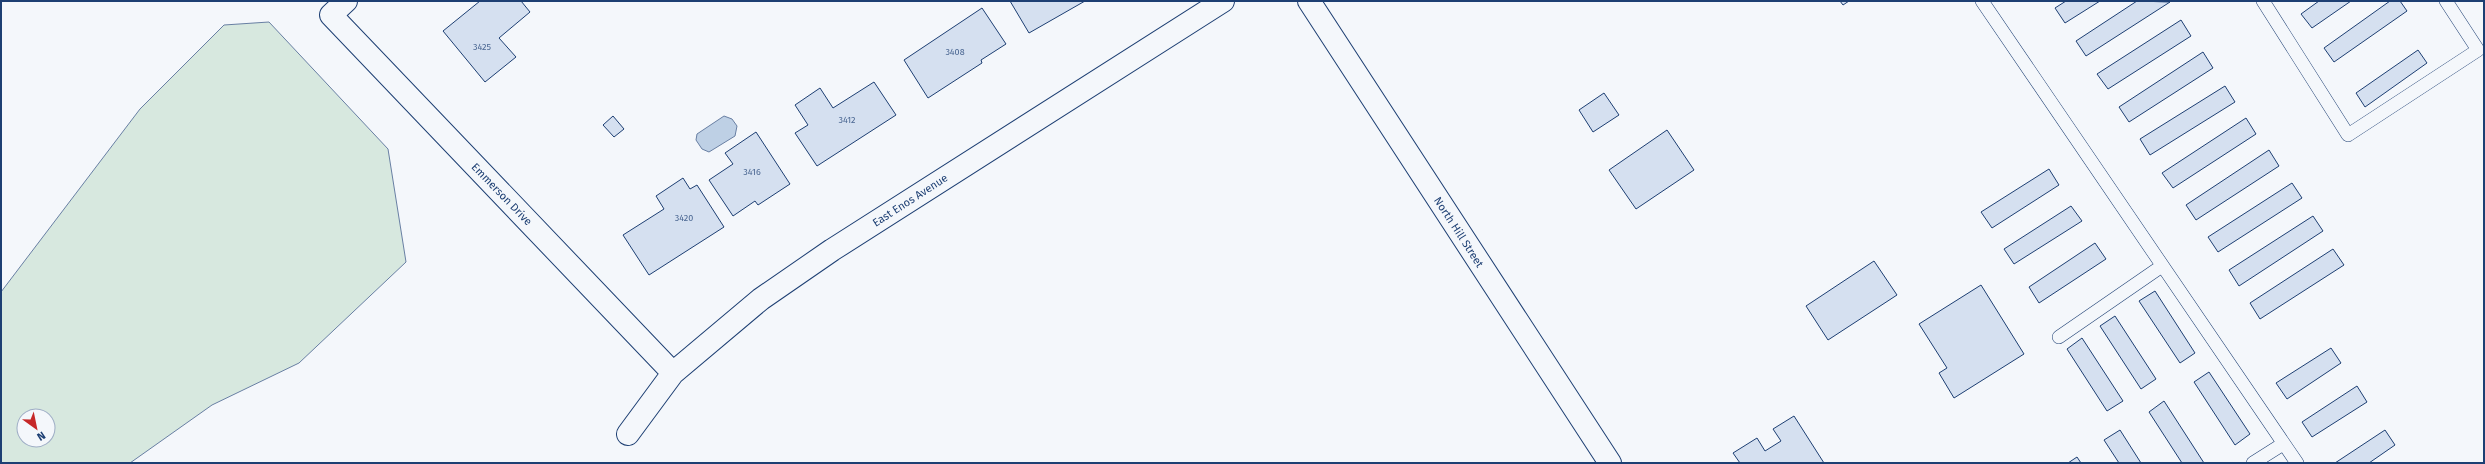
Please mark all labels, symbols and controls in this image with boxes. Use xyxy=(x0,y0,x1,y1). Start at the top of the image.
house number: 3425 xyxy=(473,42,491,52)
house number: 3408 xyxy=(945,47,965,57)
house number: 3412 xyxy=(838,115,856,125)
street label: Emmerson Drive xyxy=(469,161,535,228)
house number: 3416 xyxy=(743,167,761,177)
street label: East Enos Avenue xyxy=(870,171,950,230)
street label: North Hill Street xyxy=(1431,195,1486,270)
house number: 3420 xyxy=(675,213,693,223)
north arrow xyxy=(16,408,56,448)
text: N xyxy=(35,429,48,443)

